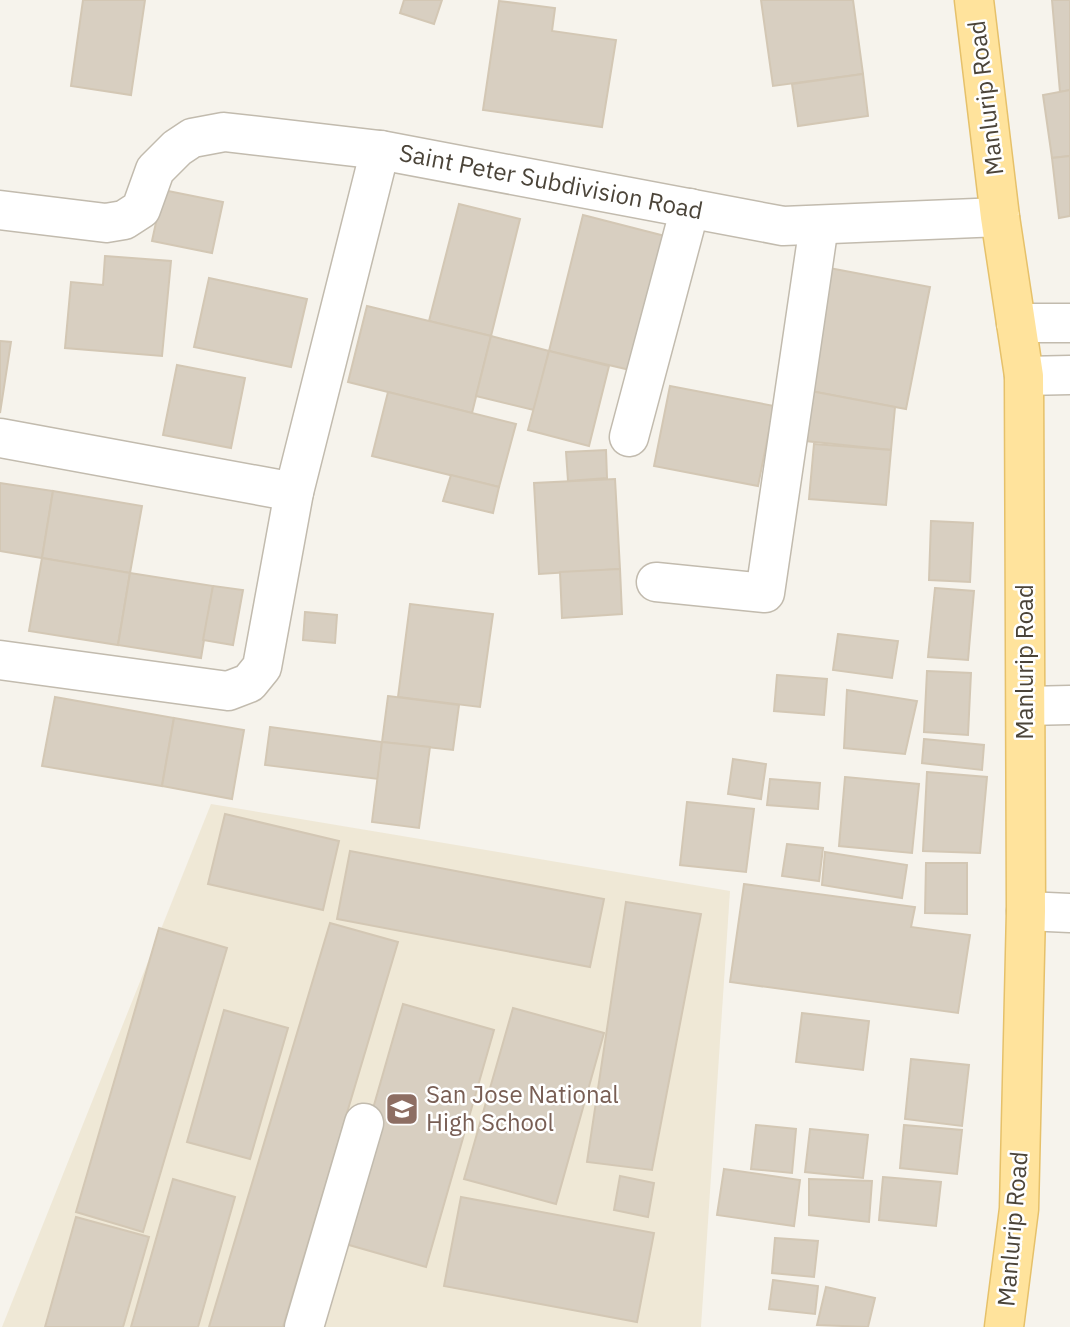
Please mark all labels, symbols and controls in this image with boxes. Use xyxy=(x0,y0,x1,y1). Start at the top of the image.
street label: Manlurip Road xyxy=(960,19,1010,177)
street label: Saint Peter Subdivision Road xyxy=(397,136,706,226)
street label: Manlurip Road xyxy=(1008,584,1040,740)
place label: San Jose National High School xyxy=(426,1078,619,1138)
school or university icon: San Jose National High School xyxy=(383,1090,421,1128)
street label: Manlurip Road xyxy=(989,1150,1035,1308)

